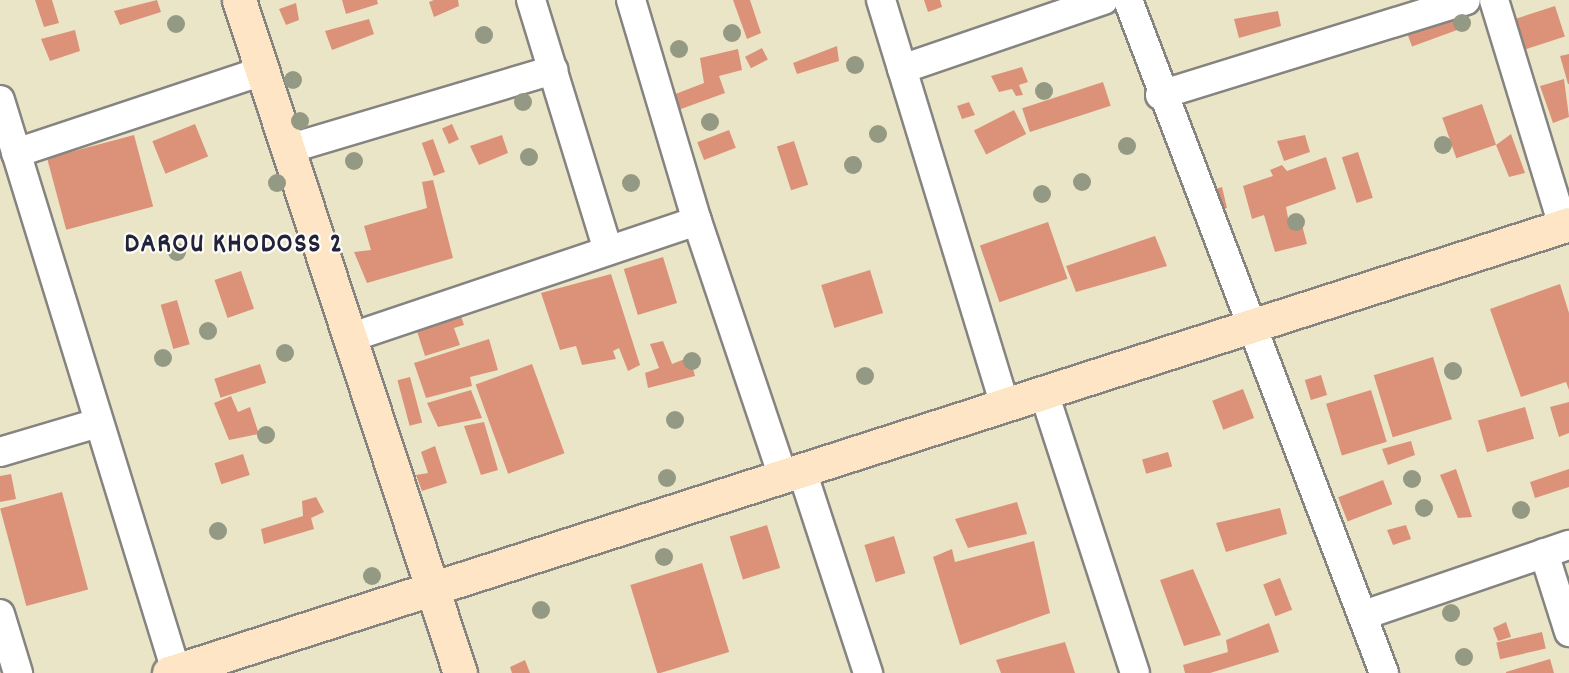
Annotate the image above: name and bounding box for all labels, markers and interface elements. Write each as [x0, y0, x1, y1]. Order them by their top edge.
district label: DAROU KHODOSS 2 [124, 229, 344, 263]

